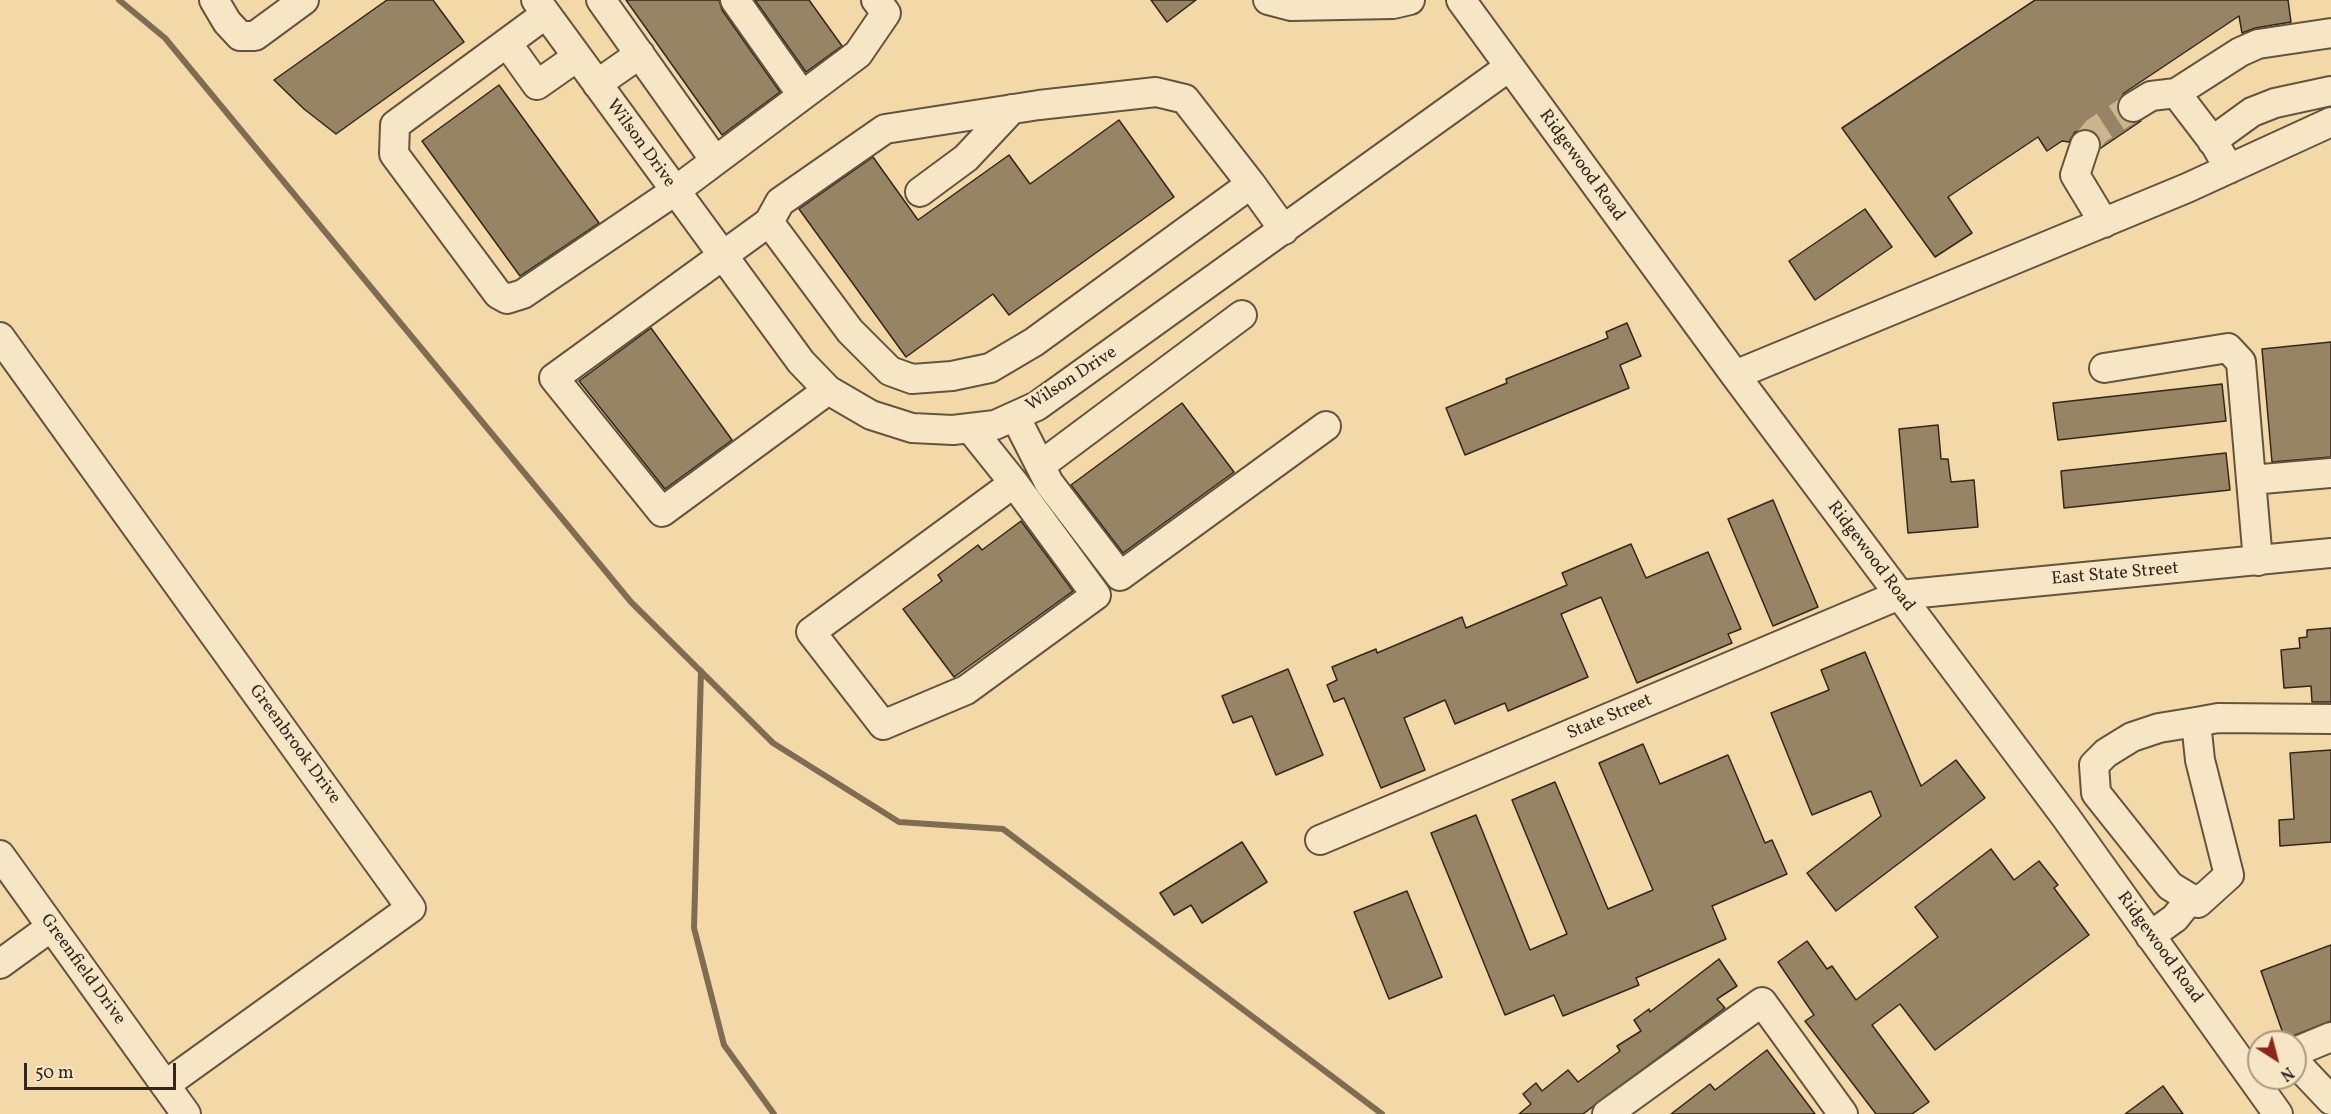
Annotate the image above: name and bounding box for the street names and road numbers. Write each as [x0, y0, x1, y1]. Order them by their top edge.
street label: Wilson Drive [601, 96, 679, 192]
street label: Ridgewood Road [1533, 106, 1629, 226]
street label: Wilson Drive [1023, 343, 1121, 417]
street label: Ridgewood Road [1821, 497, 1919, 617]
street label: East State Street [2050, 559, 2180, 591]
street label: Greenbrook Drive [243, 681, 345, 809]
street label: State Street [1564, 690, 1656, 746]
street label: Ridgewood Road [2111, 888, 2207, 1008]
street label: Greenfield Drive [35, 910, 129, 1030]

